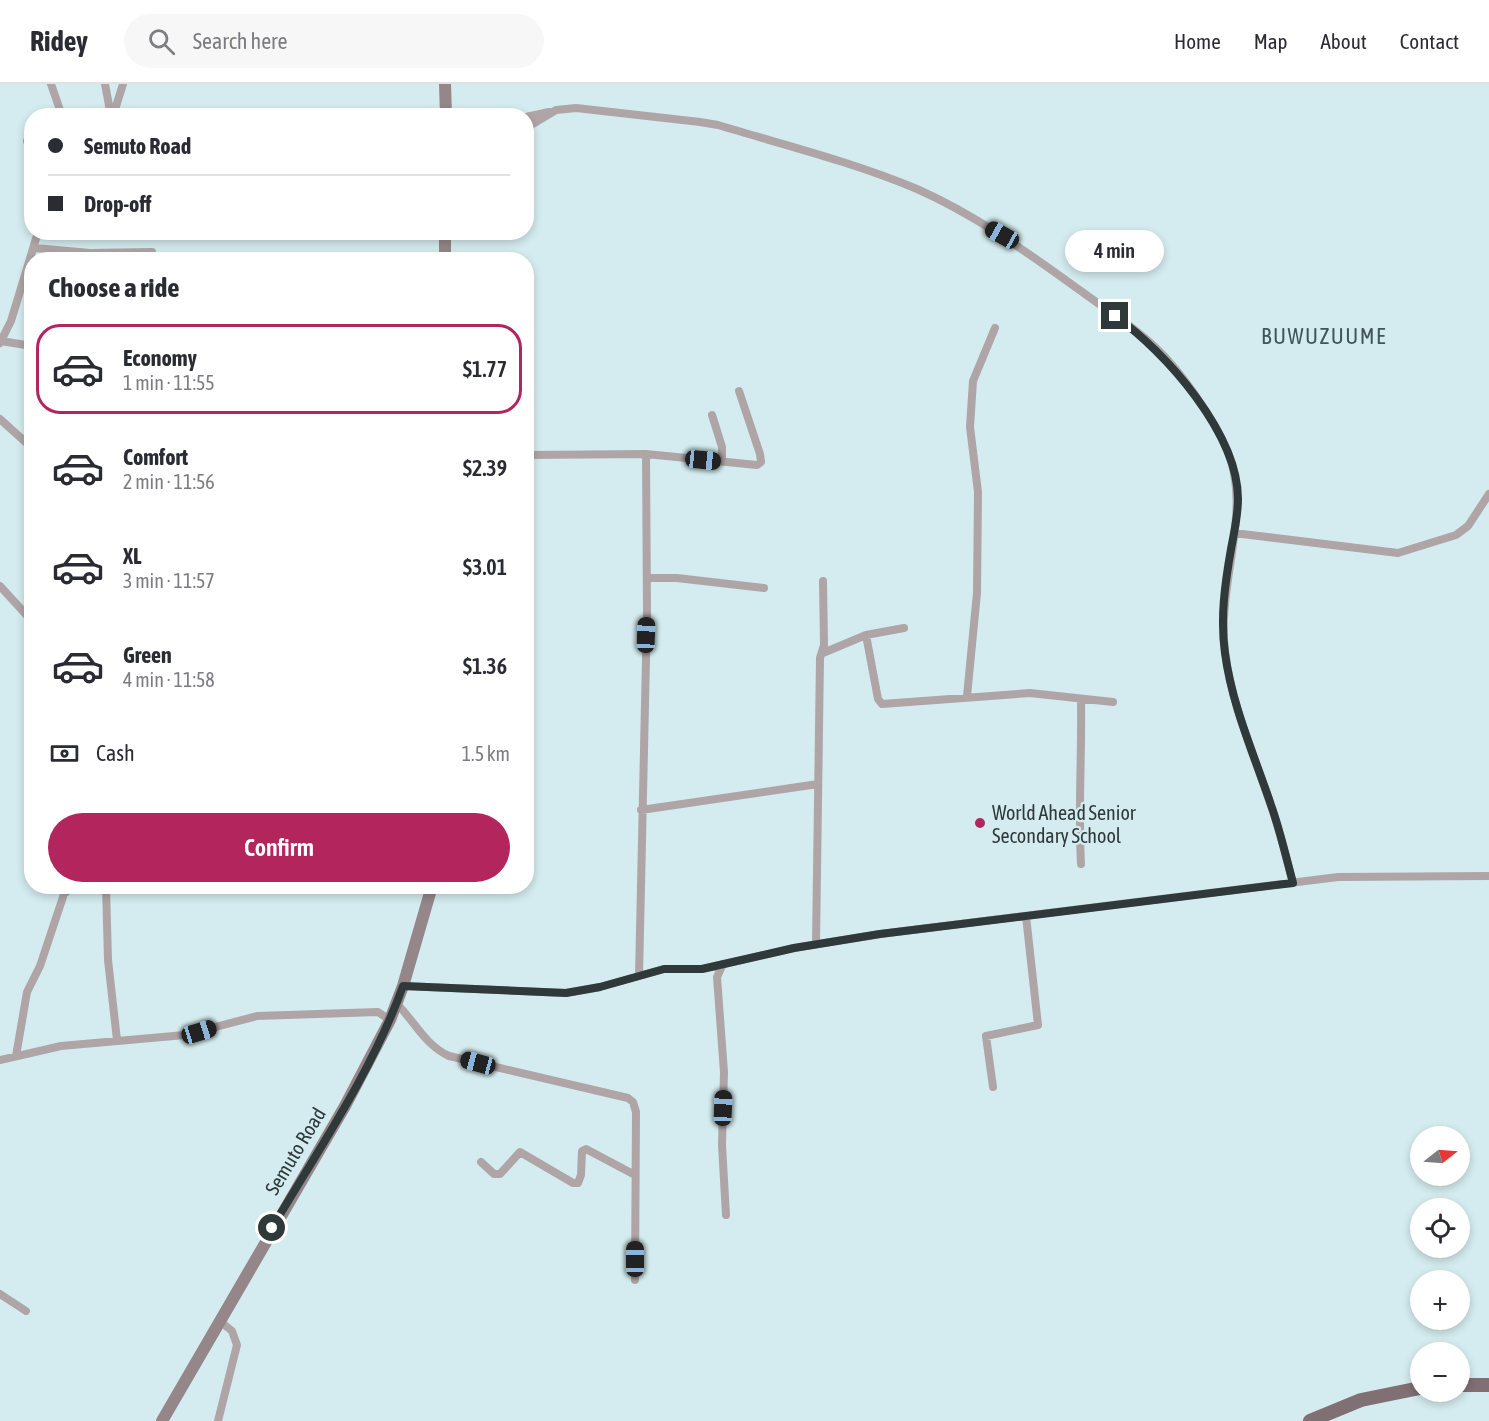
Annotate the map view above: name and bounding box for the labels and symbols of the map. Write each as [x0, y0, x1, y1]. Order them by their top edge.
car [982, 218, 1022, 252]
callout: 4 min [1066, 229, 1164, 271]
route end [1101, 302, 1128, 329]
district label: BUWUZUUME [1261, 323, 1387, 349]
car [684, 449, 722, 471]
car [636, 617, 656, 653]
place label: World Ahead Senior Secondary School [992, 801, 1137, 847]
marker: World Ahead Senior Secondary School [973, 816, 987, 830]
car [179, 1018, 219, 1046]
car [458, 1050, 498, 1076]
car [713, 1090, 733, 1126]
street label: Semuto Road [260, 1103, 330, 1199]
north arrow [1410, 1126, 1470, 1186]
route start [258, 1214, 285, 1241]
car [626, 1241, 644, 1277]

